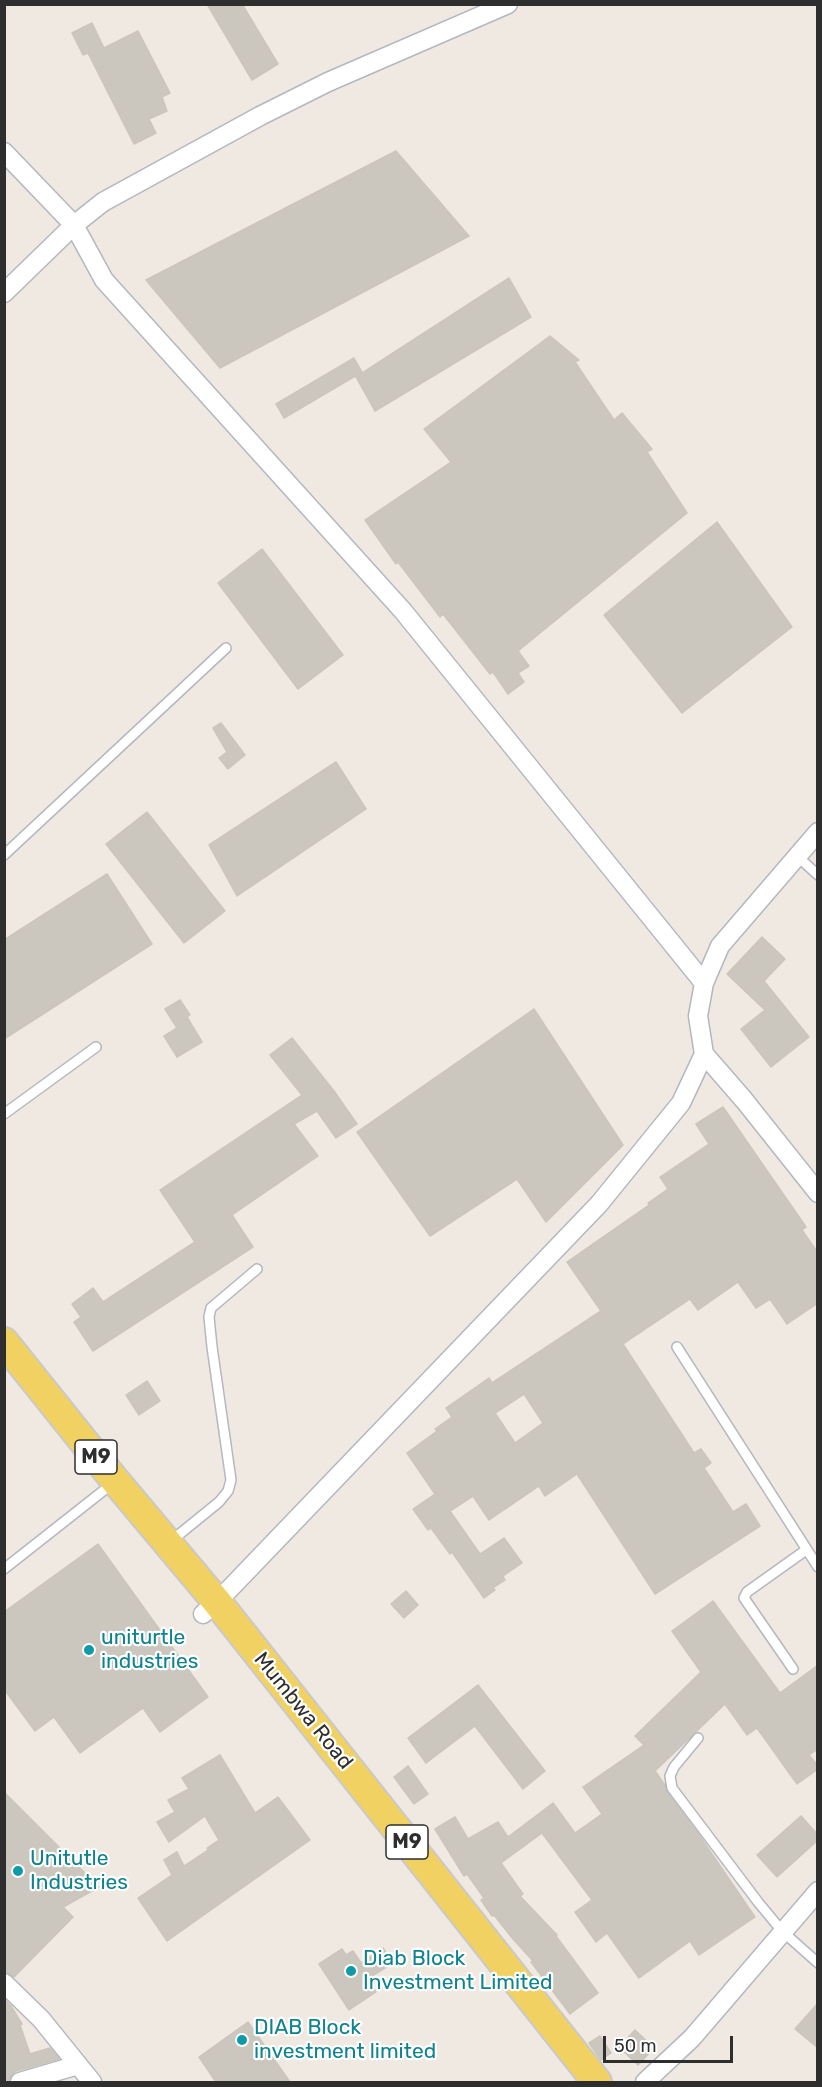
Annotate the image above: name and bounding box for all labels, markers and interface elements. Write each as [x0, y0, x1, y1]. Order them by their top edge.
road number: M9 [75, 1440, 117, 1474]
place label: uniturtle industries [101, 1625, 198, 1675]
marker: uniturtle industries [82, 1643, 96, 1657]
street label: Mumbwa Road [248, 1647, 358, 1775]
road number: M9 [386, 1825, 428, 1859]
place label: Unitutle Industries [30, 1846, 128, 1896]
marker: Unitutle Industries [11, 1864, 25, 1878]
place label: Diab Block Investment Limited [363, 1946, 553, 1996]
marker: Diab Block Investment Limited [344, 1964, 358, 1978]
place label: DIAB Block investment limited [254, 2015, 436, 2065]
scale bar [606, 2024, 736, 2062]
marker: DIAB Block investment limited [235, 2033, 249, 2047]
text: 50 m [614, 2035, 657, 2057]

